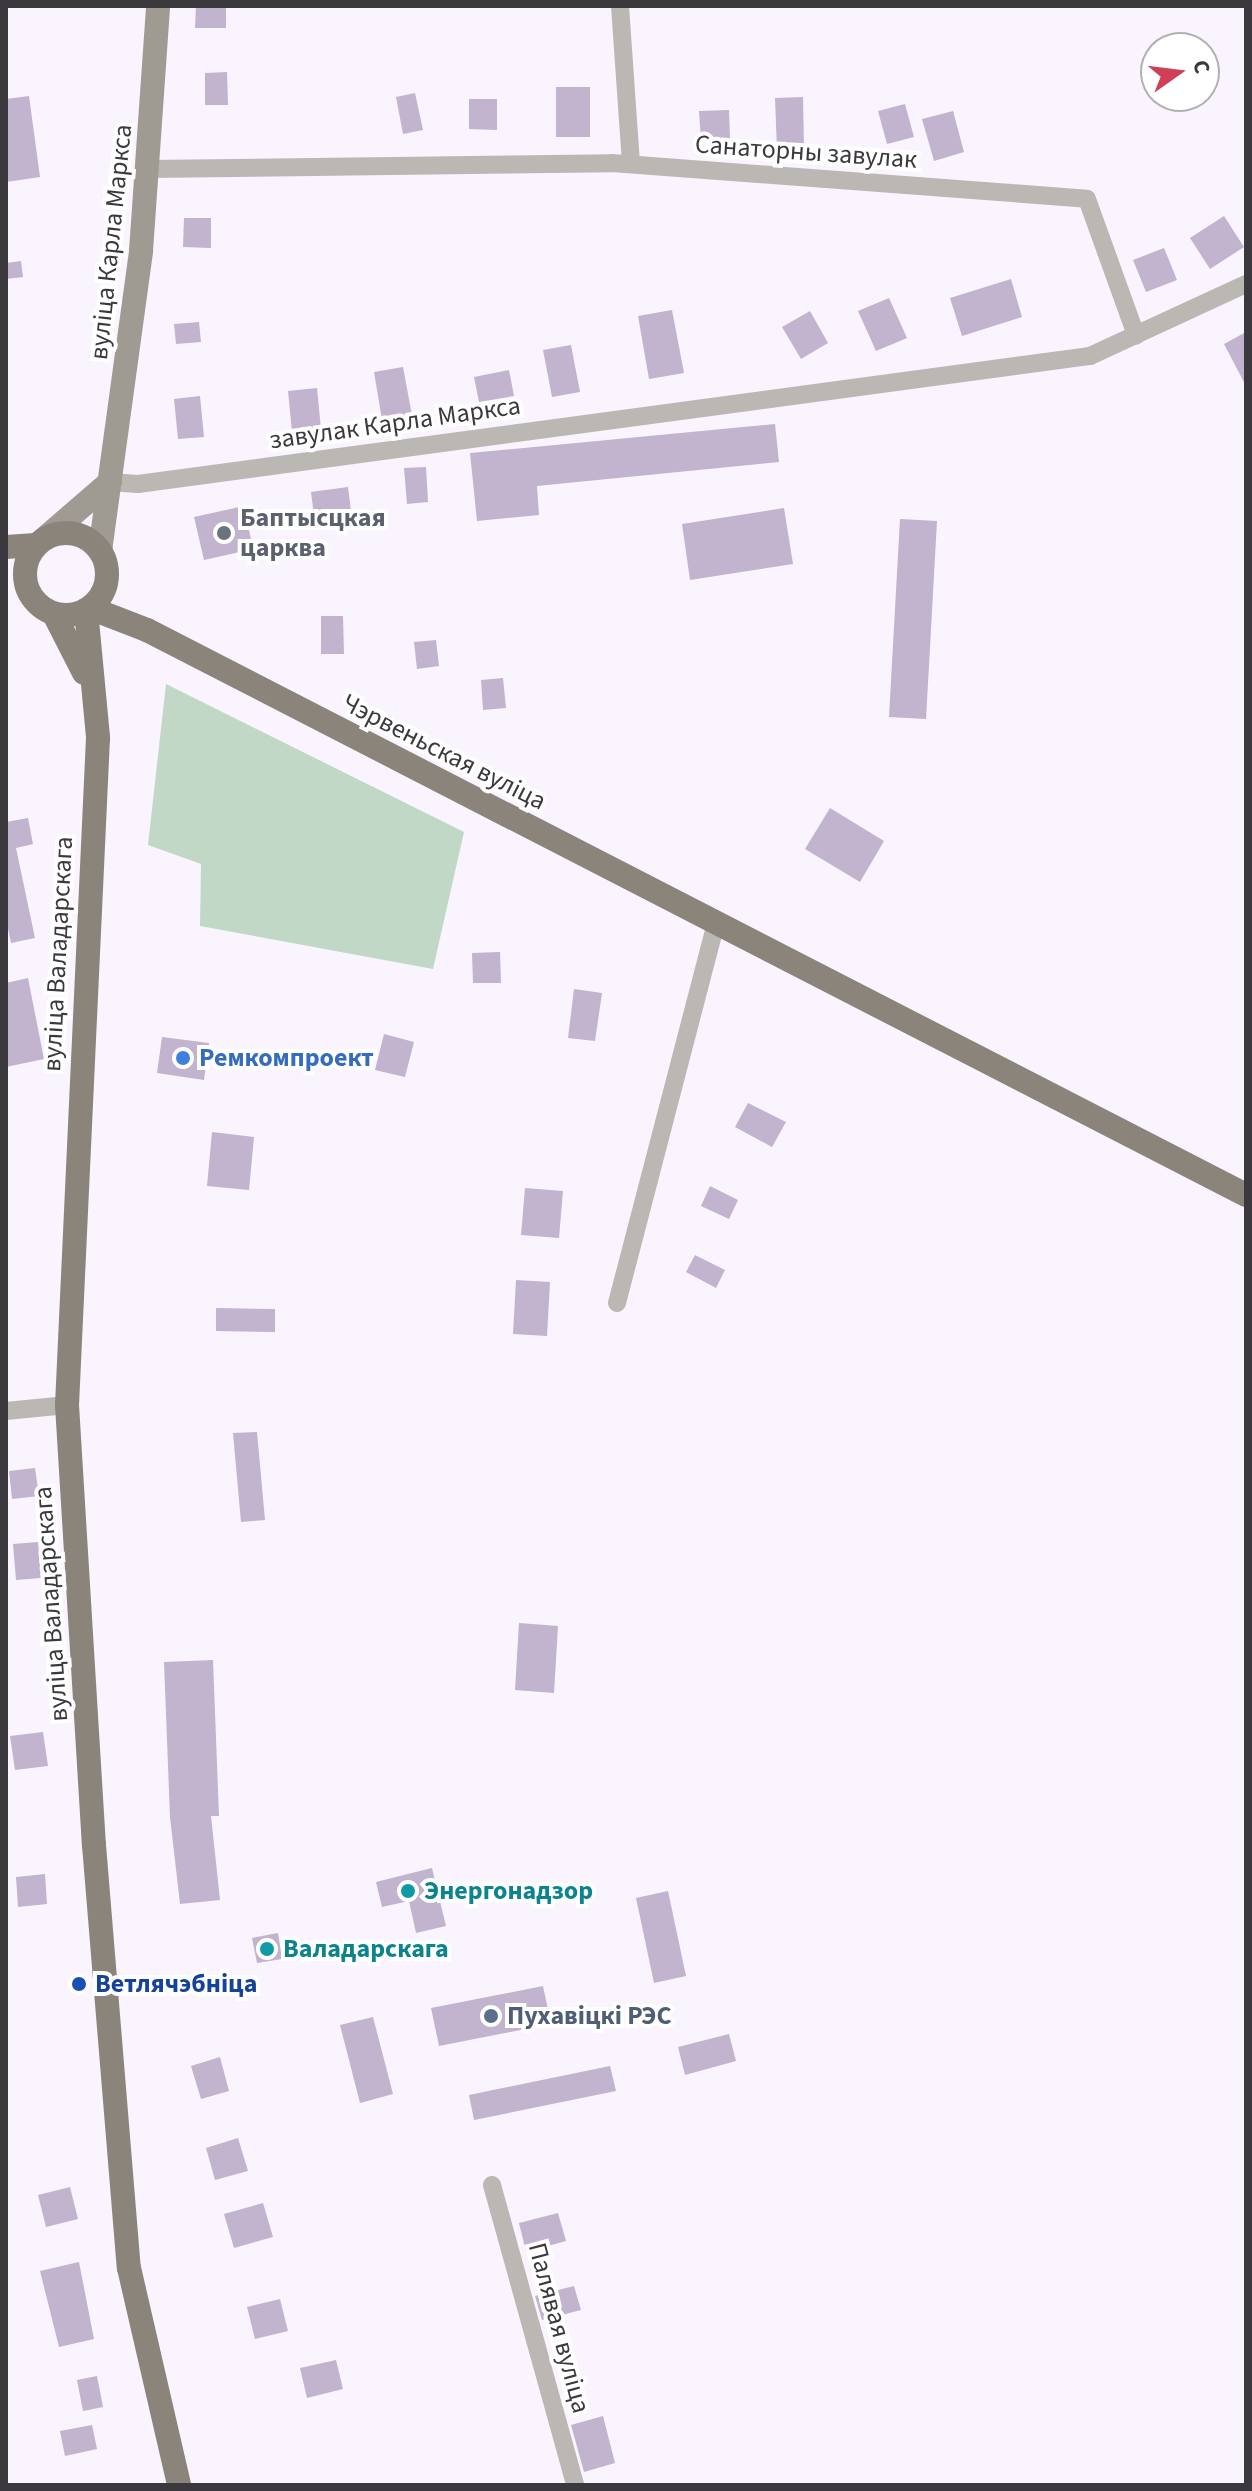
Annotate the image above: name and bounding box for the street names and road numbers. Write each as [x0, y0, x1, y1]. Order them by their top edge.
street label: вуліца Карла Маркса [83, 123, 139, 361]
street label: Санаторны завулак [694, 129, 918, 175]
street label: завулак Карла Маркса [267, 390, 523, 456]
street label: Чэрвеньская вуліца [337, 687, 551, 817]
street label: вуліца Валадарскага [36, 836, 80, 1072]
street label: вуліца Валадарскага [27, 1485, 75, 1723]
street label: Палявая вуліца [521, 2239, 597, 2417]

